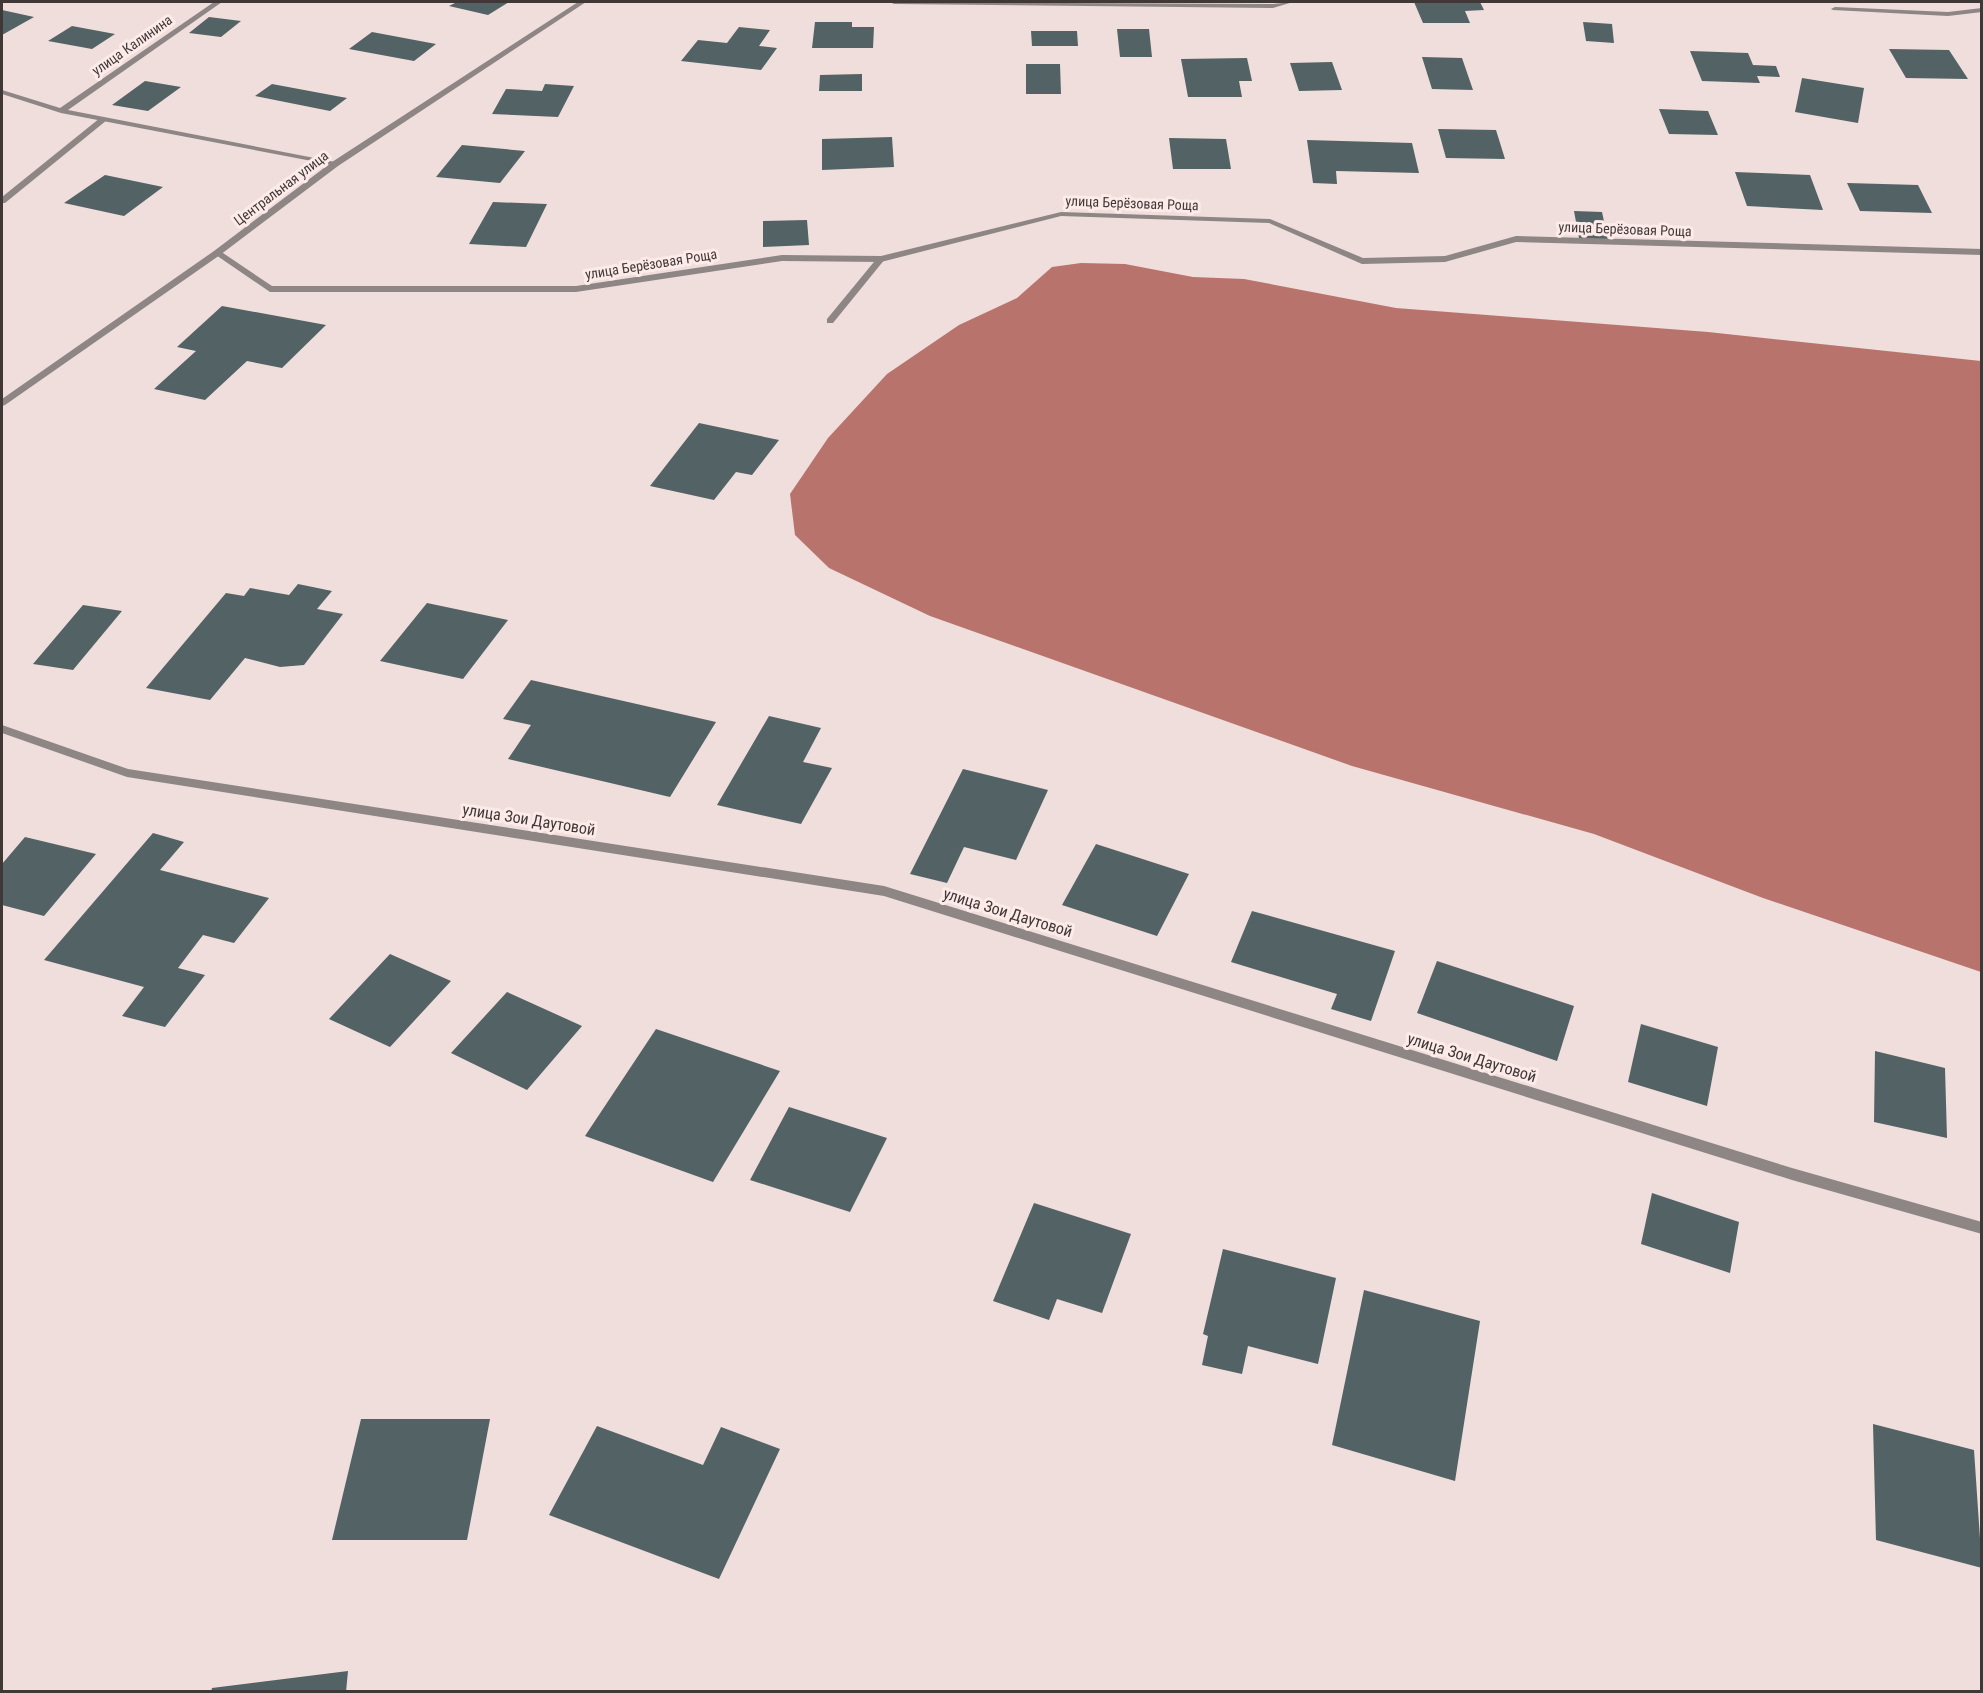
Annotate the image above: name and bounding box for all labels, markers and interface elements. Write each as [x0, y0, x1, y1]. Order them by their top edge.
street label: улица Калинина [89, 11, 175, 79]
street label: Центральная улица [231, 147, 331, 229]
street label: улица Берёзовая Роща [1065, 193, 1199, 213]
street label: улица Берёзовая Роща [1558, 219, 1692, 239]
street label: улица Берёзовая Роща [584, 246, 718, 282]
street label: улица Зои Даутовой [461, 800, 597, 839]
street label: улица Зои Даутовой [941, 884, 1075, 941]
street label: улица Зои Даутовой [1405, 1029, 1539, 1086]

